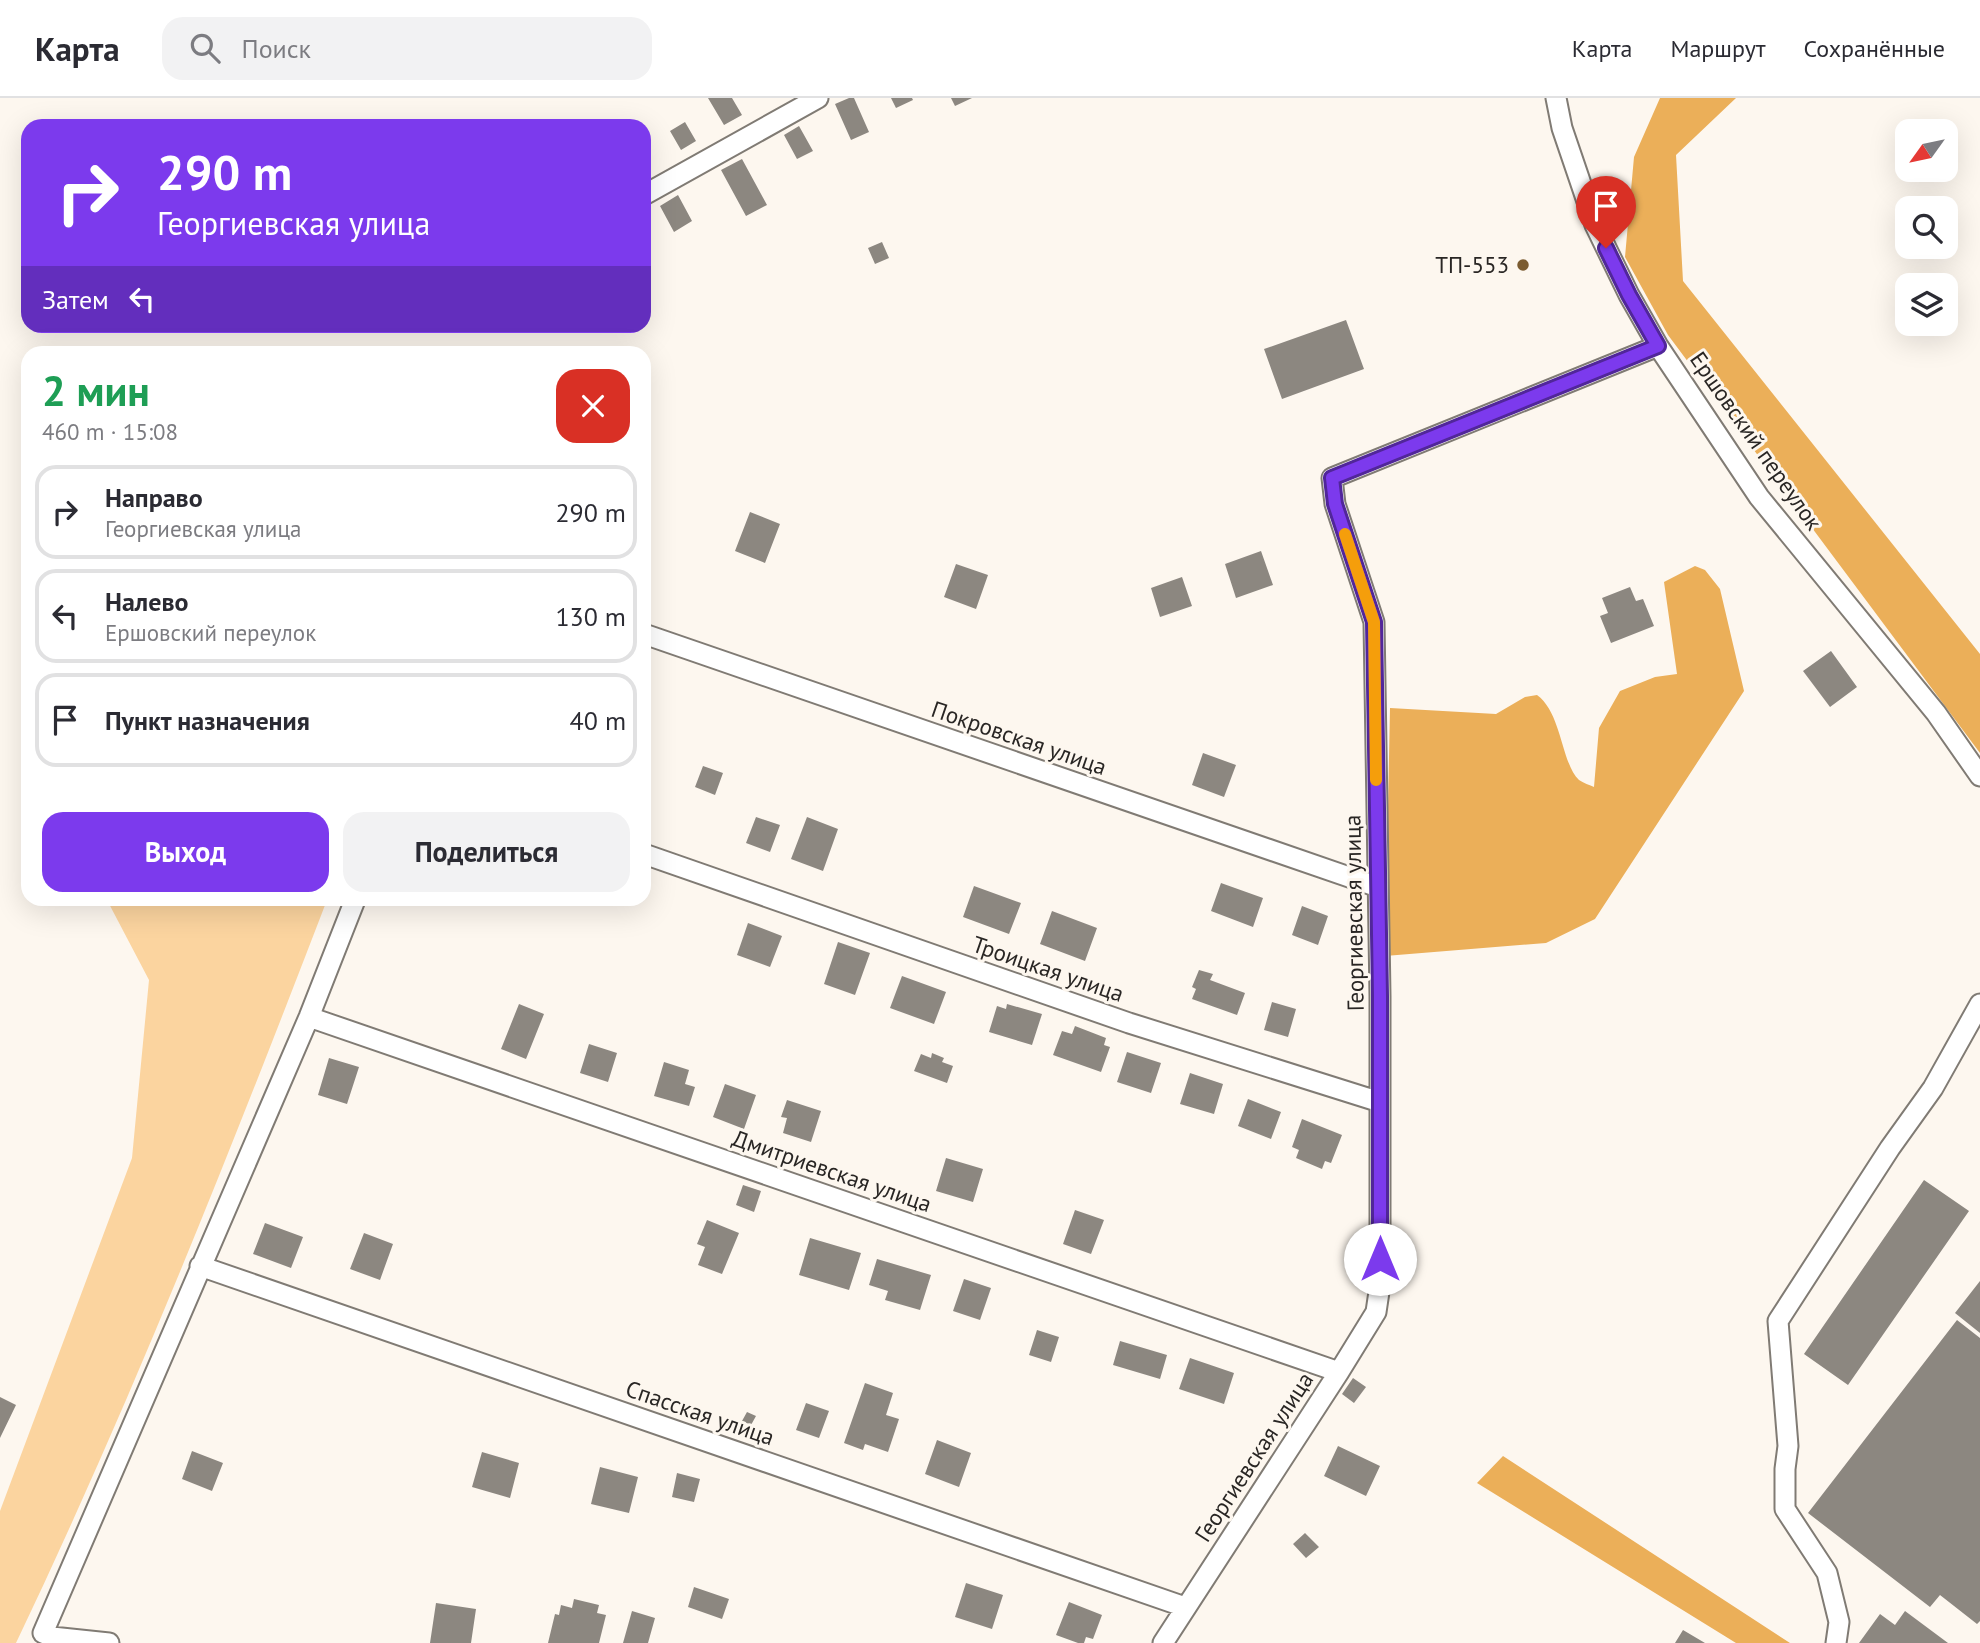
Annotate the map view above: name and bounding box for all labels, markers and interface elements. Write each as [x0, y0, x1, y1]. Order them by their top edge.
search box [162, 17, 652, 80]
text: Карта [35, 27, 120, 70]
icon: search [186, 29, 224, 67]
text: Поиск [242, 32, 311, 65]
text: Карта [1572, 33, 1632, 64]
text: Маршрут [1670, 33, 1765, 64]
text: Сохранённые [1803, 33, 1945, 64]
north arrow [1895, 119, 1958, 182]
map controls [1895, 119, 1958, 336]
text: 290 m [157, 140, 292, 204]
icon: right [42, 147, 133, 238]
pin [1576, 176, 1636, 248]
icon: arrive [1587, 187, 1625, 225]
button: search [1895, 196, 1958, 259]
text: Георгиевская улица [157, 202, 430, 244]
place label: ТП-553 [1435, 250, 1509, 279]
marker: ТП-553 [1515, 257, 1531, 273]
button: layers [1895, 273, 1958, 336]
icon: left [123, 280, 161, 318]
text: Затем [42, 283, 109, 316]
street label: Ершовский переулок [1684, 346, 1829, 536]
text: 2 мин [42, 363, 150, 418]
button: close [556, 369, 630, 443]
text: 460 m · 15:08 [42, 417, 178, 446]
text: Направо [105, 481, 203, 514]
icon: right [46, 493, 84, 531]
text: 290 m [555, 496, 626, 529]
text: Георгиевская улица [105, 514, 301, 543]
text: Налево [105, 585, 189, 618]
icon: left [46, 597, 84, 635]
text: 130 m [555, 600, 626, 633]
text: Ершовский переулок [105, 618, 316, 647]
street label: Покровская улица [928, 694, 1110, 781]
icon: arrive [46, 701, 84, 739]
text: Пункт назначения [105, 704, 310, 737]
text: 40 m [570, 704, 626, 737]
button: Выход [42, 812, 329, 892]
button: Поделиться [343, 812, 630, 892]
street label: Георгиевская улица [1337, 815, 1370, 1011]
street label: Троицкая улица [969, 929, 1128, 1008]
street label: Дмитриевская улица [729, 1123, 935, 1218]
position arrow [1343, 1222, 1417, 1296]
street label: Георгиевская улица [1188, 1366, 1319, 1547]
street label: Спасская улица [622, 1374, 778, 1451]

